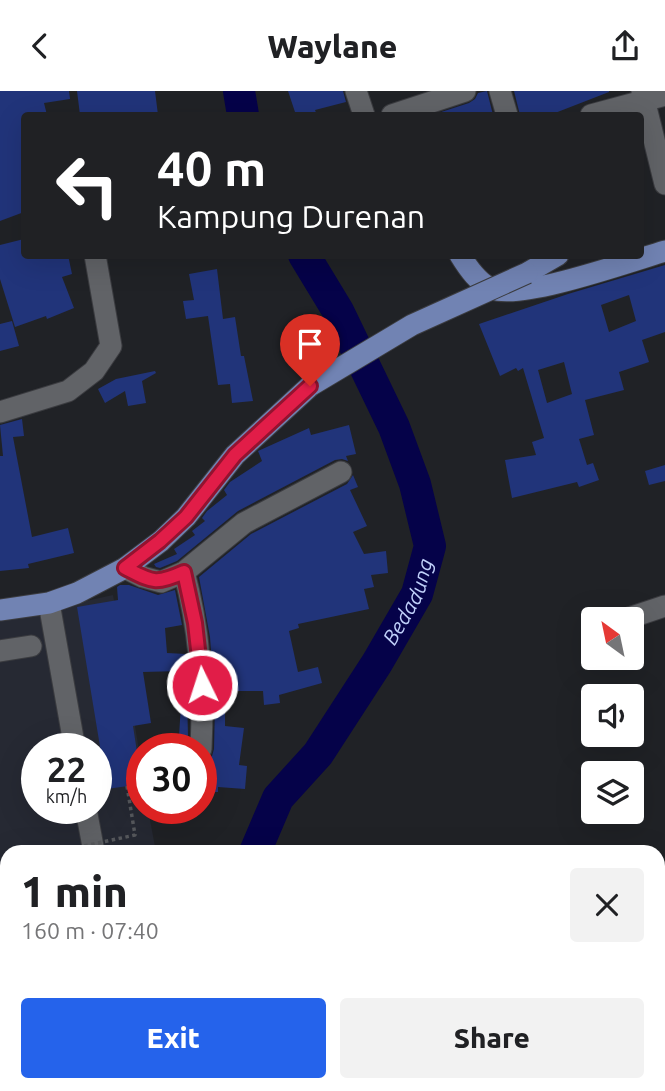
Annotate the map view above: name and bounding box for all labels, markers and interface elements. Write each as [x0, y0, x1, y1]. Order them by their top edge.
icon: back [21, 27, 59, 65]
icon: share [606, 27, 644, 65]
text: Waylane [267, 28, 398, 64]
icon: left [42, 140, 133, 231]
text: 40 m [157, 140, 266, 195]
text: Kampung Durenan [157, 198, 425, 234]
pin [280, 314, 340, 386]
icon: arrive [291, 325, 329, 363]
water label: Bedadung [377, 556, 437, 649]
north arrow [581, 607, 644, 670]
map controls [581, 607, 644, 824]
position arrow [165, 648, 239, 722]
button: sound [581, 684, 644, 747]
speed limit sign: 30 [126, 733, 217, 824]
text: 22 [47, 749, 86, 789]
button: layers [581, 761, 644, 824]
text: km/h [46, 786, 87, 806]
text: 1 min [21, 868, 128, 915]
button: close [570, 868, 644, 942]
text: 160 m · 07:40 [21, 918, 159, 943]
button: Exit [21, 998, 326, 1078]
button: Share [340, 998, 644, 1078]

